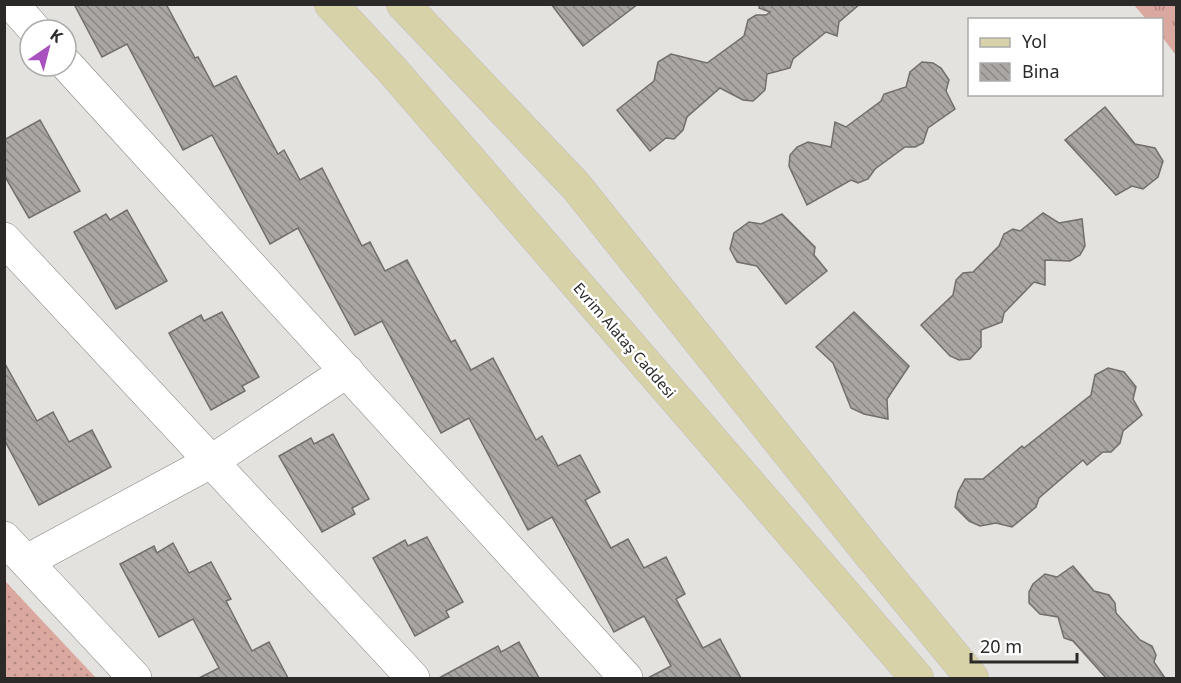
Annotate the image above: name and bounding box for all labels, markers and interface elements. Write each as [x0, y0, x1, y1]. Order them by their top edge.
north arrow [18, 18, 78, 78]
legend [968, 18, 1163, 96]
text: K [46, 24, 68, 48]
text: Yol [1022, 29, 1047, 53]
text: Bina [1022, 59, 1060, 83]
street label: Evrim Alataş Caddesi [569, 278, 681, 402]
scale bar [971, 626, 1078, 664]
text: 20 m [980, 634, 1022, 658]

